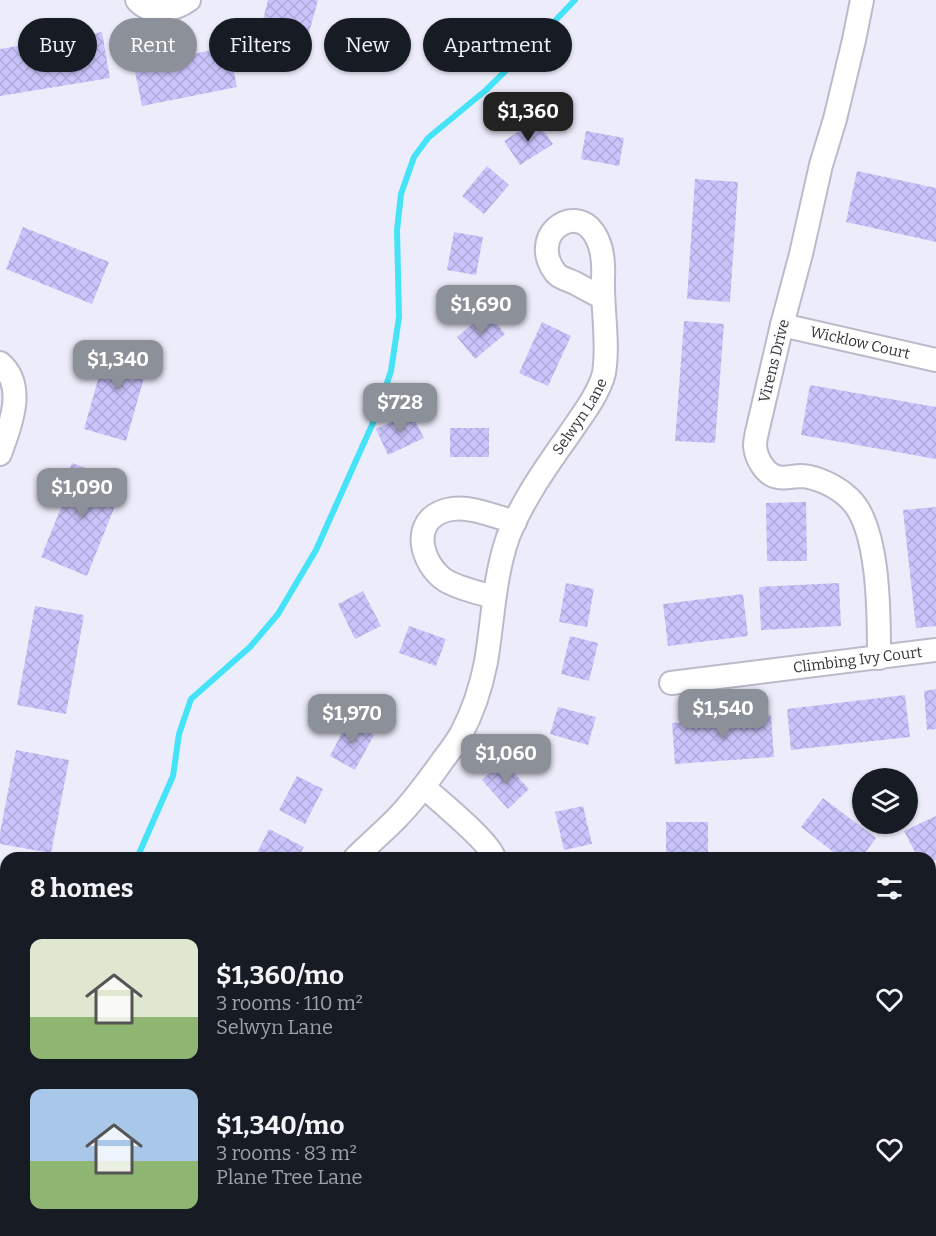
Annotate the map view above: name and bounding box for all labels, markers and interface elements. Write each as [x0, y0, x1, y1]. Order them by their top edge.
chip: Buy [18, 18, 97, 72]
chip: Rent [109, 18, 197, 72]
chip: Filters [209, 18, 312, 72]
chip: New [324, 18, 411, 72]
chip: Apartment [423, 18, 572, 72]
pin: $1,360 [479, 92, 577, 143]
text: $1,360 [497, 99, 559, 123]
pin: $1,690 [432, 285, 530, 336]
text: $1,690 [450, 292, 512, 316]
street label: Virens Drive [755, 317, 793, 405]
street label: Wicklow Court [808, 323, 912, 363]
pin: $1,340 [69, 340, 167, 391]
text: $1,340 [87, 347, 149, 371]
street label: Selwyn Lane [549, 376, 611, 458]
pin: $728 [364, 383, 436, 434]
text: $728 [377, 390, 423, 414]
pin: $1,090 [33, 468, 131, 519]
text: $1,090 [51, 475, 113, 499]
street label: Climbing Ivy Court [792, 643, 924, 677]
pin: $1,540 [674, 689, 772, 740]
pin: $1,970 [303, 694, 401, 745]
text: $1,540 [692, 696, 754, 720]
text: $1,970 [322, 701, 382, 725]
pin: $1,060 [457, 734, 555, 785]
text: $1,060 [475, 741, 537, 765]
map controls [852, 768, 918, 834]
button: layers [852, 768, 918, 834]
icon: filters [873, 872, 906, 905]
text: 8 homes [30, 873, 134, 904]
text: $1,360/mo [216, 960, 344, 991]
icon: home [78, 963, 150, 1035]
icon: heart [873, 983, 906, 1016]
text: 3 rooms · 110 m² [216, 991, 363, 1015]
text: Selwyn Lane [216, 1015, 333, 1039]
text: $1,340/mo [216, 1110, 344, 1141]
icon: home [78, 1113, 150, 1185]
icon: heart [873, 1133, 906, 1166]
text: 3 rooms · 83 m² [216, 1141, 357, 1165]
text: Plane Tree Lane [216, 1165, 363, 1189]

